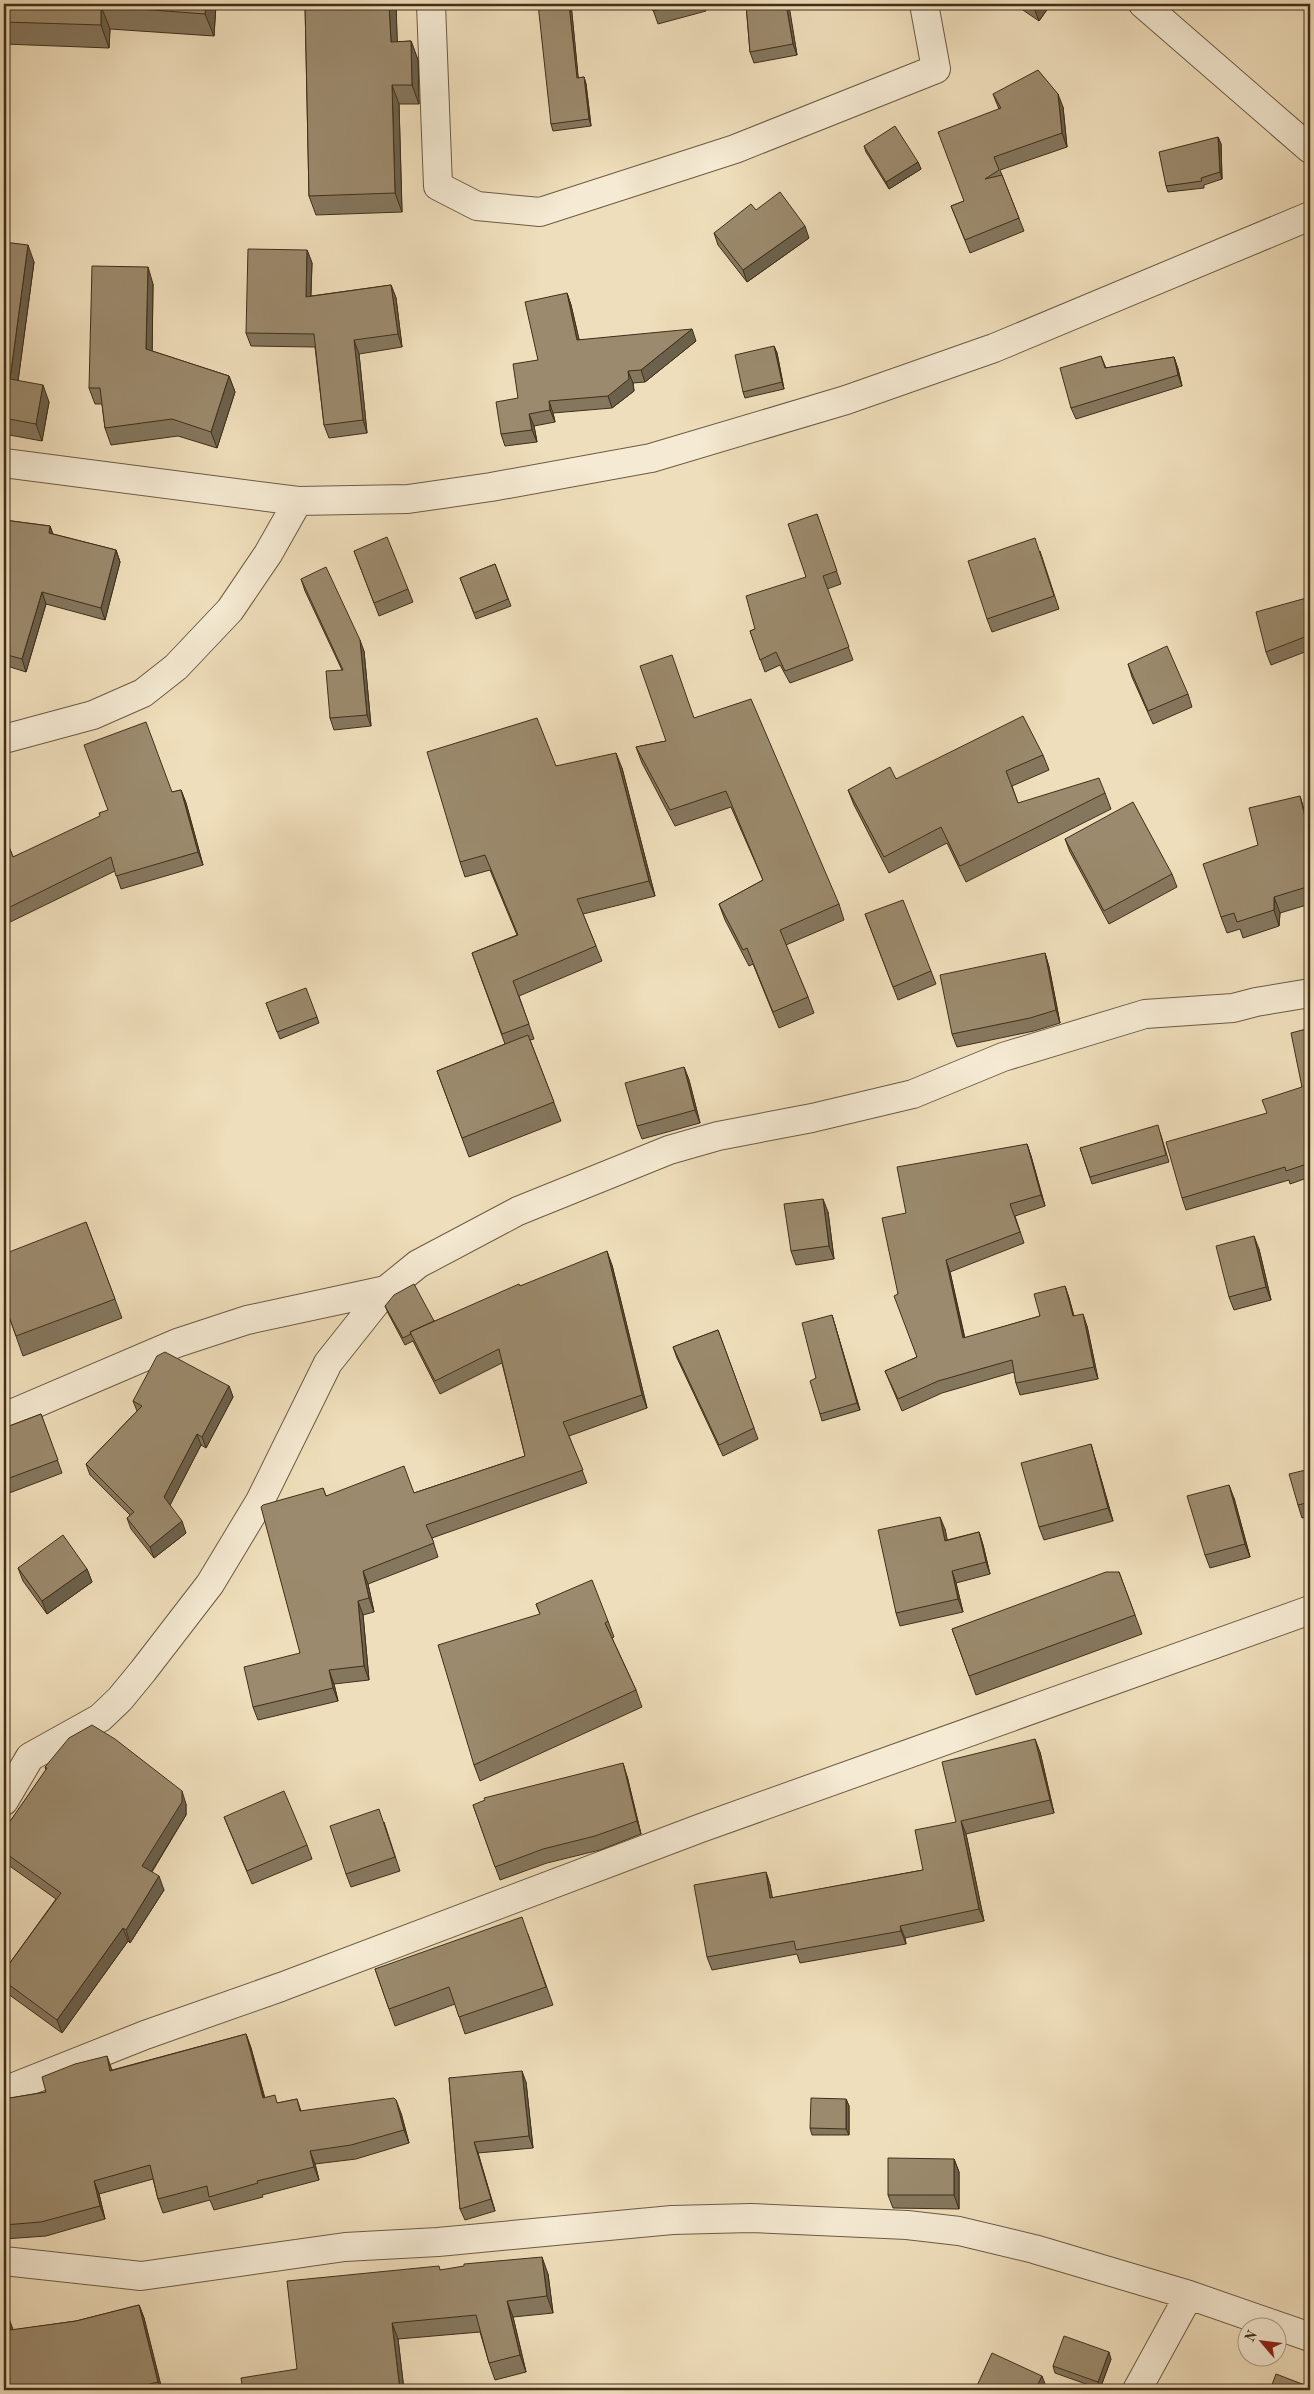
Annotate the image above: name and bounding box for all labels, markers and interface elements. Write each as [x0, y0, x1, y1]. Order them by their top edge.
north arrow [1236, 2316, 1286, 2366]
text: N [1243, 2328, 1260, 2344]

